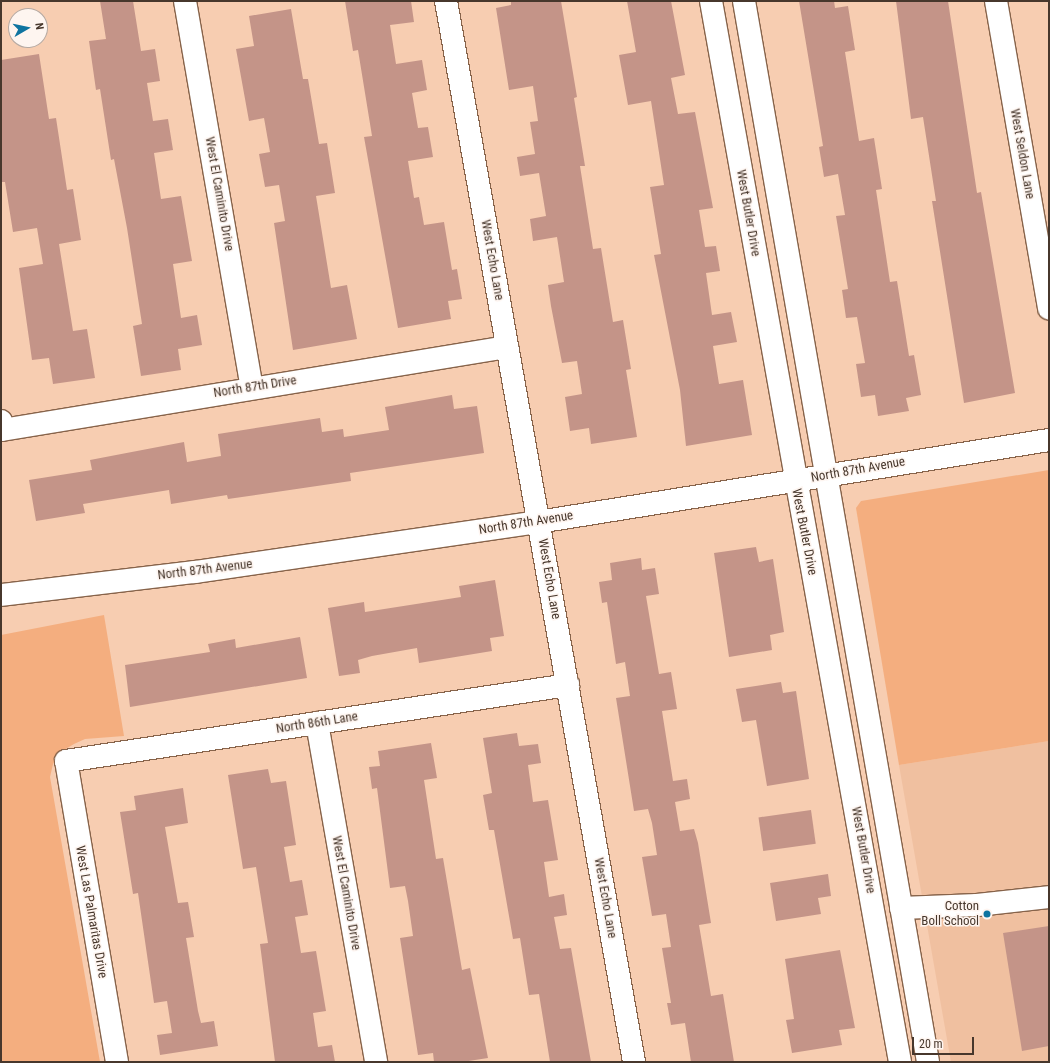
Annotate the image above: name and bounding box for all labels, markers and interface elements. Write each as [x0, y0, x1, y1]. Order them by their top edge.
north arrow [8, 8, 48, 48]
text: N [32, 22, 46, 31]
street label: West Seldon Lane [1006, 108, 1038, 200]
street label: West El Caminito Drive [201, 136, 237, 252]
street label: West Butler Drive [733, 168, 763, 258]
street label: West Echo Lane [477, 219, 507, 301]
street label: North 87th Drive [212, 373, 298, 401]
street label: North 87th Avenue [810, 454, 906, 486]
street label: West Butler Drive [788, 487, 820, 577]
street label: North 87th Avenue [478, 508, 574, 538]
street label: West Echo Lane [534, 538, 564, 620]
street label: North 87th Avenue [157, 556, 253, 584]
street label: North 86th Lane [275, 709, 359, 737]
street label: West Butler Drive [848, 805, 878, 895]
street label: West El Caminito Drive [328, 835, 364, 951]
street label: West Las Palmaritas Drive [72, 845, 110, 979]
street label: West Echo Lane [590, 857, 620, 939]
place label: Cotton Boll School [921, 899, 979, 930]
marker: Cotton Boll School [982, 909, 992, 919]
scale bar [914, 1029, 976, 1055]
text: 20 m [919, 1037, 943, 1051]

